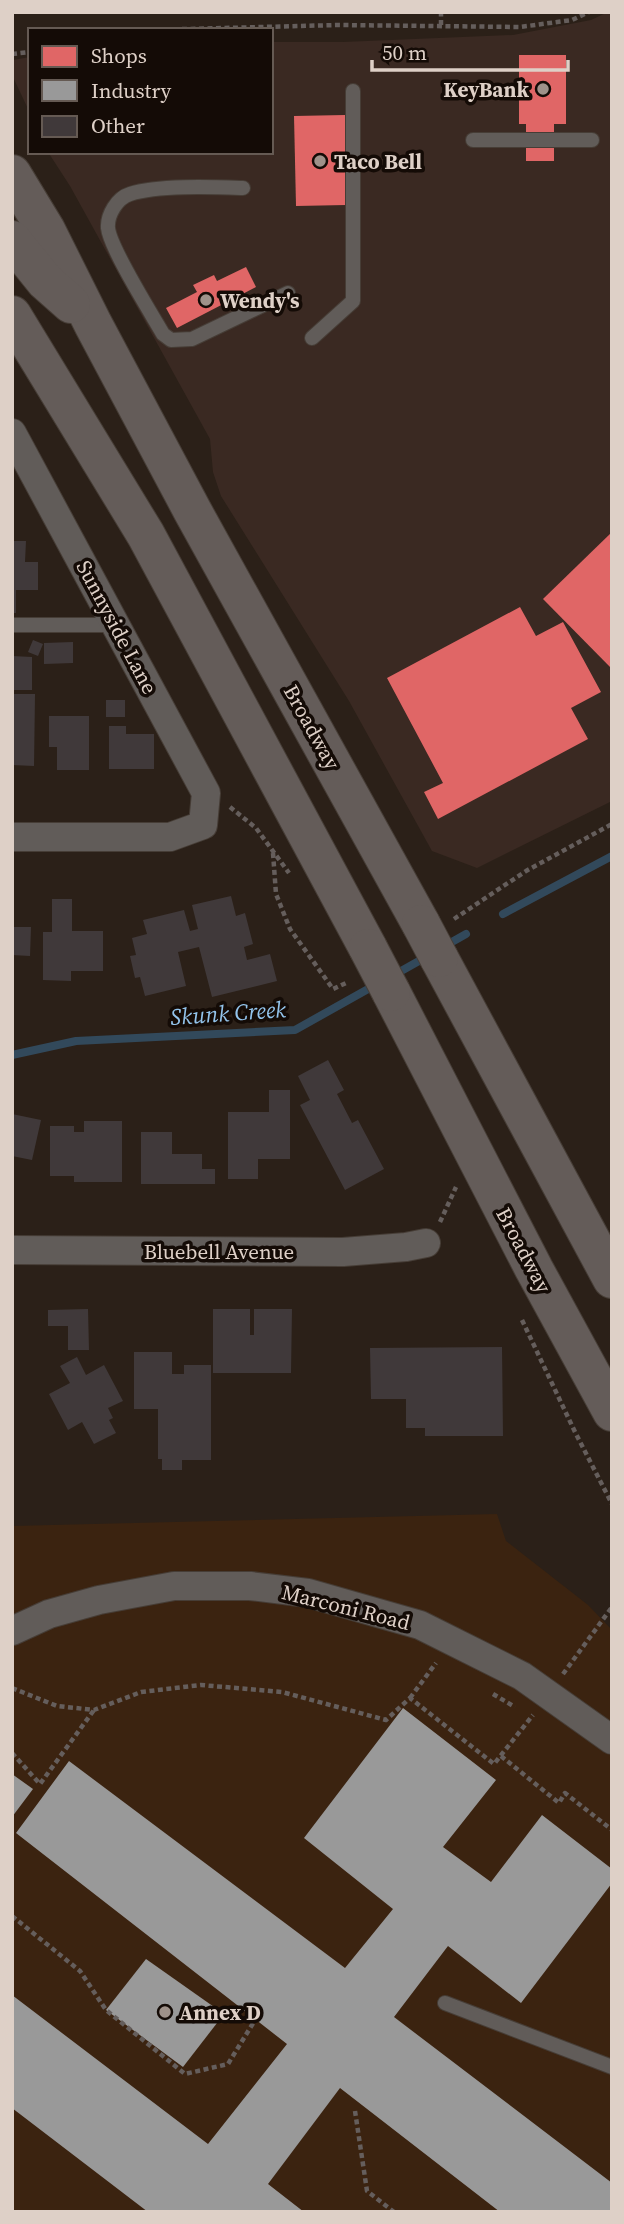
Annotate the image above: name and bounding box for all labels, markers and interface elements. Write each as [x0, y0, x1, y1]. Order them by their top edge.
legend [28, 28, 273, 154]
scale bar [372, 28, 568, 72]
text: 50 m [382, 38, 427, 67]
text: Shops [91, 41, 147, 70]
place label: KeyBank [443, 75, 529, 104]
text: Industry [91, 76, 171, 105]
marker: KeyBank [535, 81, 551, 97]
text: Other [91, 111, 145, 140]
place label: Taco Bell [334, 147, 422, 176]
marker: Taco Bell [312, 153, 328, 169]
place label: Wendy's [220, 286, 300, 315]
marker: Wendy's [198, 292, 214, 308]
street label: Sunnyside Lane [70, 555, 164, 699]
street label: Broadway [277, 679, 347, 775]
water label: Skunk Creek [169, 993, 287, 1033]
street label: Broadway [489, 1202, 559, 1298]
street label: Bluebell Avenue [144, 1237, 294, 1266]
street label: Marconi Road [279, 1577, 413, 1637]
place label: Annex D [179, 1998, 261, 2027]
marker: Annex D [157, 2004, 173, 2020]

